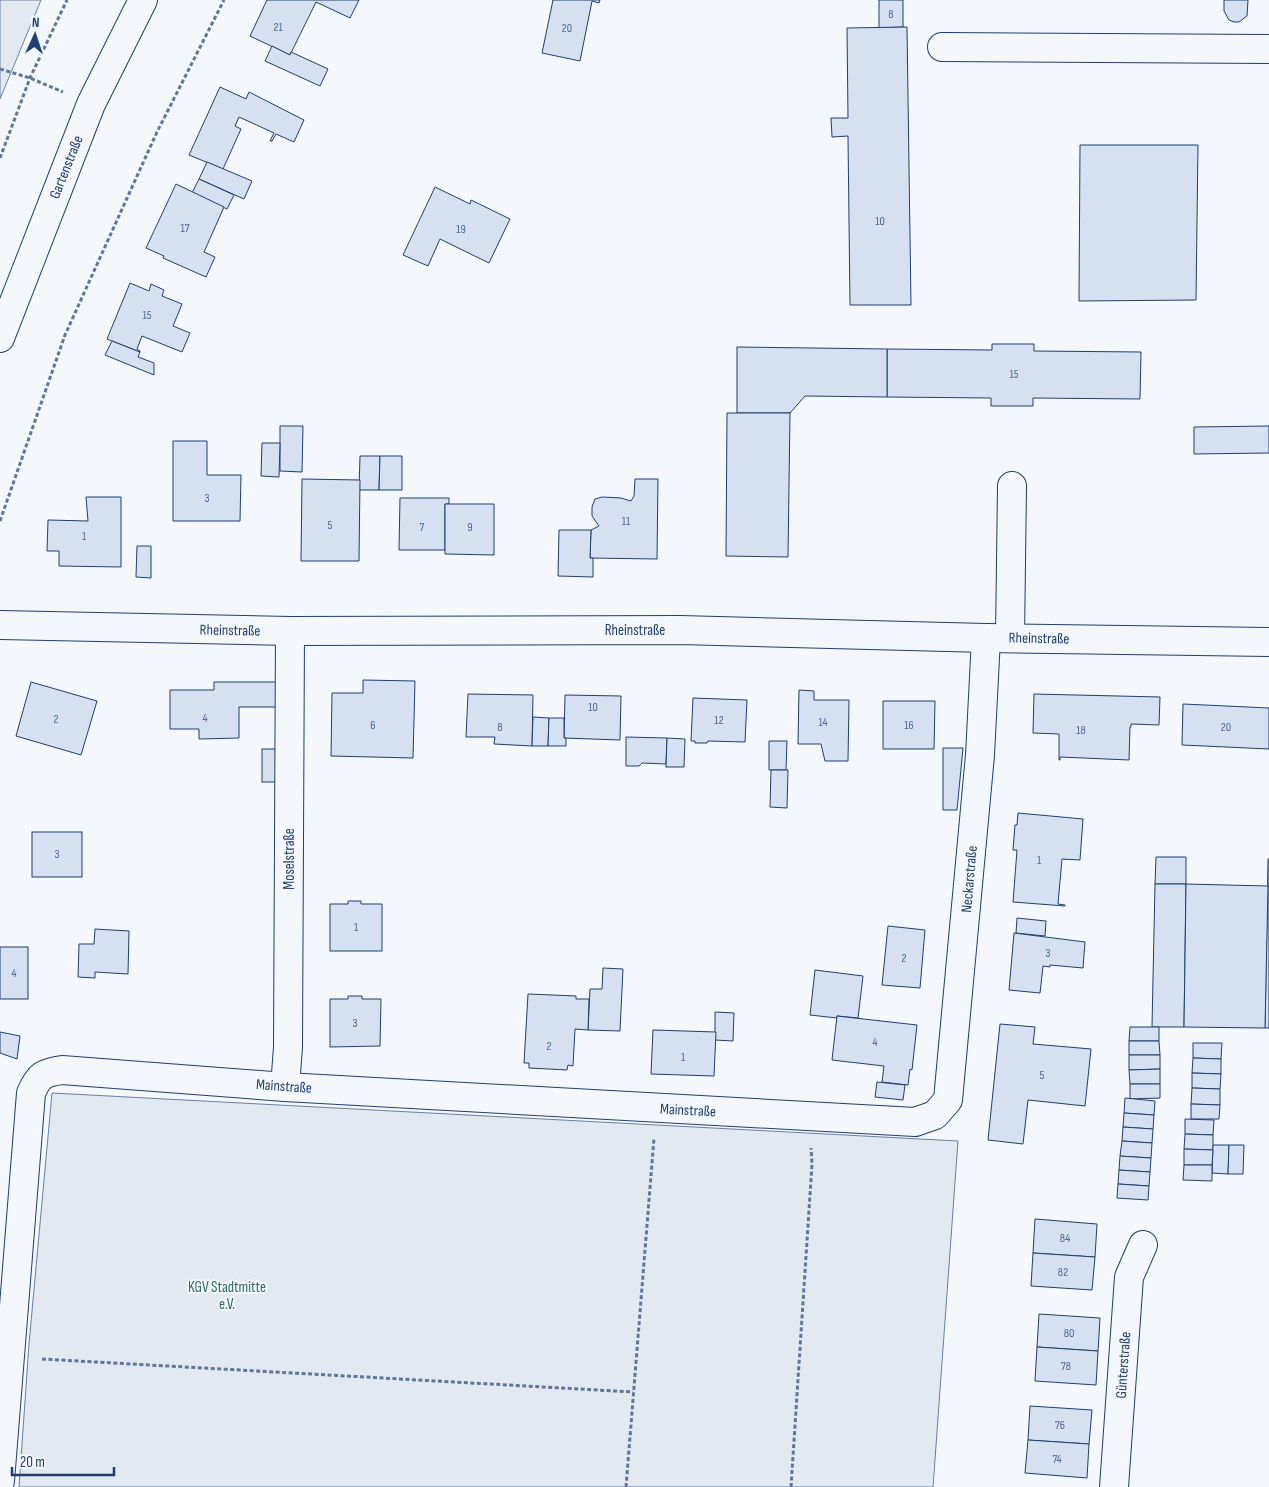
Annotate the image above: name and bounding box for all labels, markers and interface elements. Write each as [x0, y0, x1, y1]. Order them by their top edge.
house number: 8 [888, 7, 894, 22]
north arrow [10, 10, 60, 60]
text: N [31, 14, 40, 31]
house number: 21 [273, 20, 283, 35]
house number: 20 [562, 21, 572, 36]
street label: Gartenstraße [45, 133, 88, 202]
house number: 10 [875, 214, 885, 229]
house number: 17 [181, 221, 190, 236]
house number: 19 [456, 222, 466, 237]
house number: 15 [142, 308, 152, 323]
house number: 15 [1009, 367, 1019, 382]
house number: 3 [204, 491, 210, 506]
house number: 11 [622, 514, 631, 529]
house number: 5 [328, 518, 333, 533]
house number: 7 [420, 520, 425, 535]
house number: 9 [467, 520, 473, 535]
house number: 1 [82, 529, 87, 544]
street label: Rheinstraße [199, 620, 261, 641]
street label: Rheinstraße [605, 621, 665, 640]
street label: Rheinstraße [1008, 628, 1070, 649]
house number: 10 [588, 700, 598, 715]
house number: 4 [202, 711, 208, 726]
house number: 2 [54, 712, 59, 727]
house number: 12 [714, 713, 724, 728]
house number: 14 [818, 715, 828, 730]
house number: 6 [370, 718, 376, 733]
house number: 16 [904, 718, 914, 733]
house number: 8 [497, 720, 503, 735]
house number: 20 [1221, 720, 1231, 735]
house number: 18 [1076, 723, 1086, 738]
street label: Moselstraße [280, 828, 299, 890]
street label: Neckarstraße [957, 845, 982, 913]
house number: 3 [54, 847, 60, 862]
house number: 1 [1037, 853, 1042, 868]
house number: 1 [354, 920, 359, 935]
house number: 3 [1045, 946, 1051, 961]
house number: 2 [902, 951, 907, 966]
house number: 4 [11, 966, 17, 981]
house number: 3 [352, 1016, 358, 1031]
house number: 4 [872, 1035, 878, 1050]
house number: 2 [547, 1039, 552, 1054]
house number: 1 [681, 1050, 686, 1065]
house number: 5 [1040, 1068, 1045, 1083]
street label: Mainstraße [255, 1075, 313, 1098]
street label: Mainstraße [659, 1100, 716, 1121]
house number: 84 [1060, 1231, 1070, 1246]
house number: 82 [1058, 1265, 1068, 1280]
park label: KGV Stadtmitte e.V. [188, 1278, 266, 1314]
house number: 80 [1064, 1326, 1074, 1341]
street label: Günterstraße [1112, 1331, 1135, 1399]
house number: 78 [1061, 1359, 1071, 1374]
house number: 76 [1055, 1418, 1065, 1433]
scale bar [12, 1444, 115, 1476]
house number: 74 [1052, 1452, 1062, 1467]
text: 20 m [20, 1453, 45, 1472]

